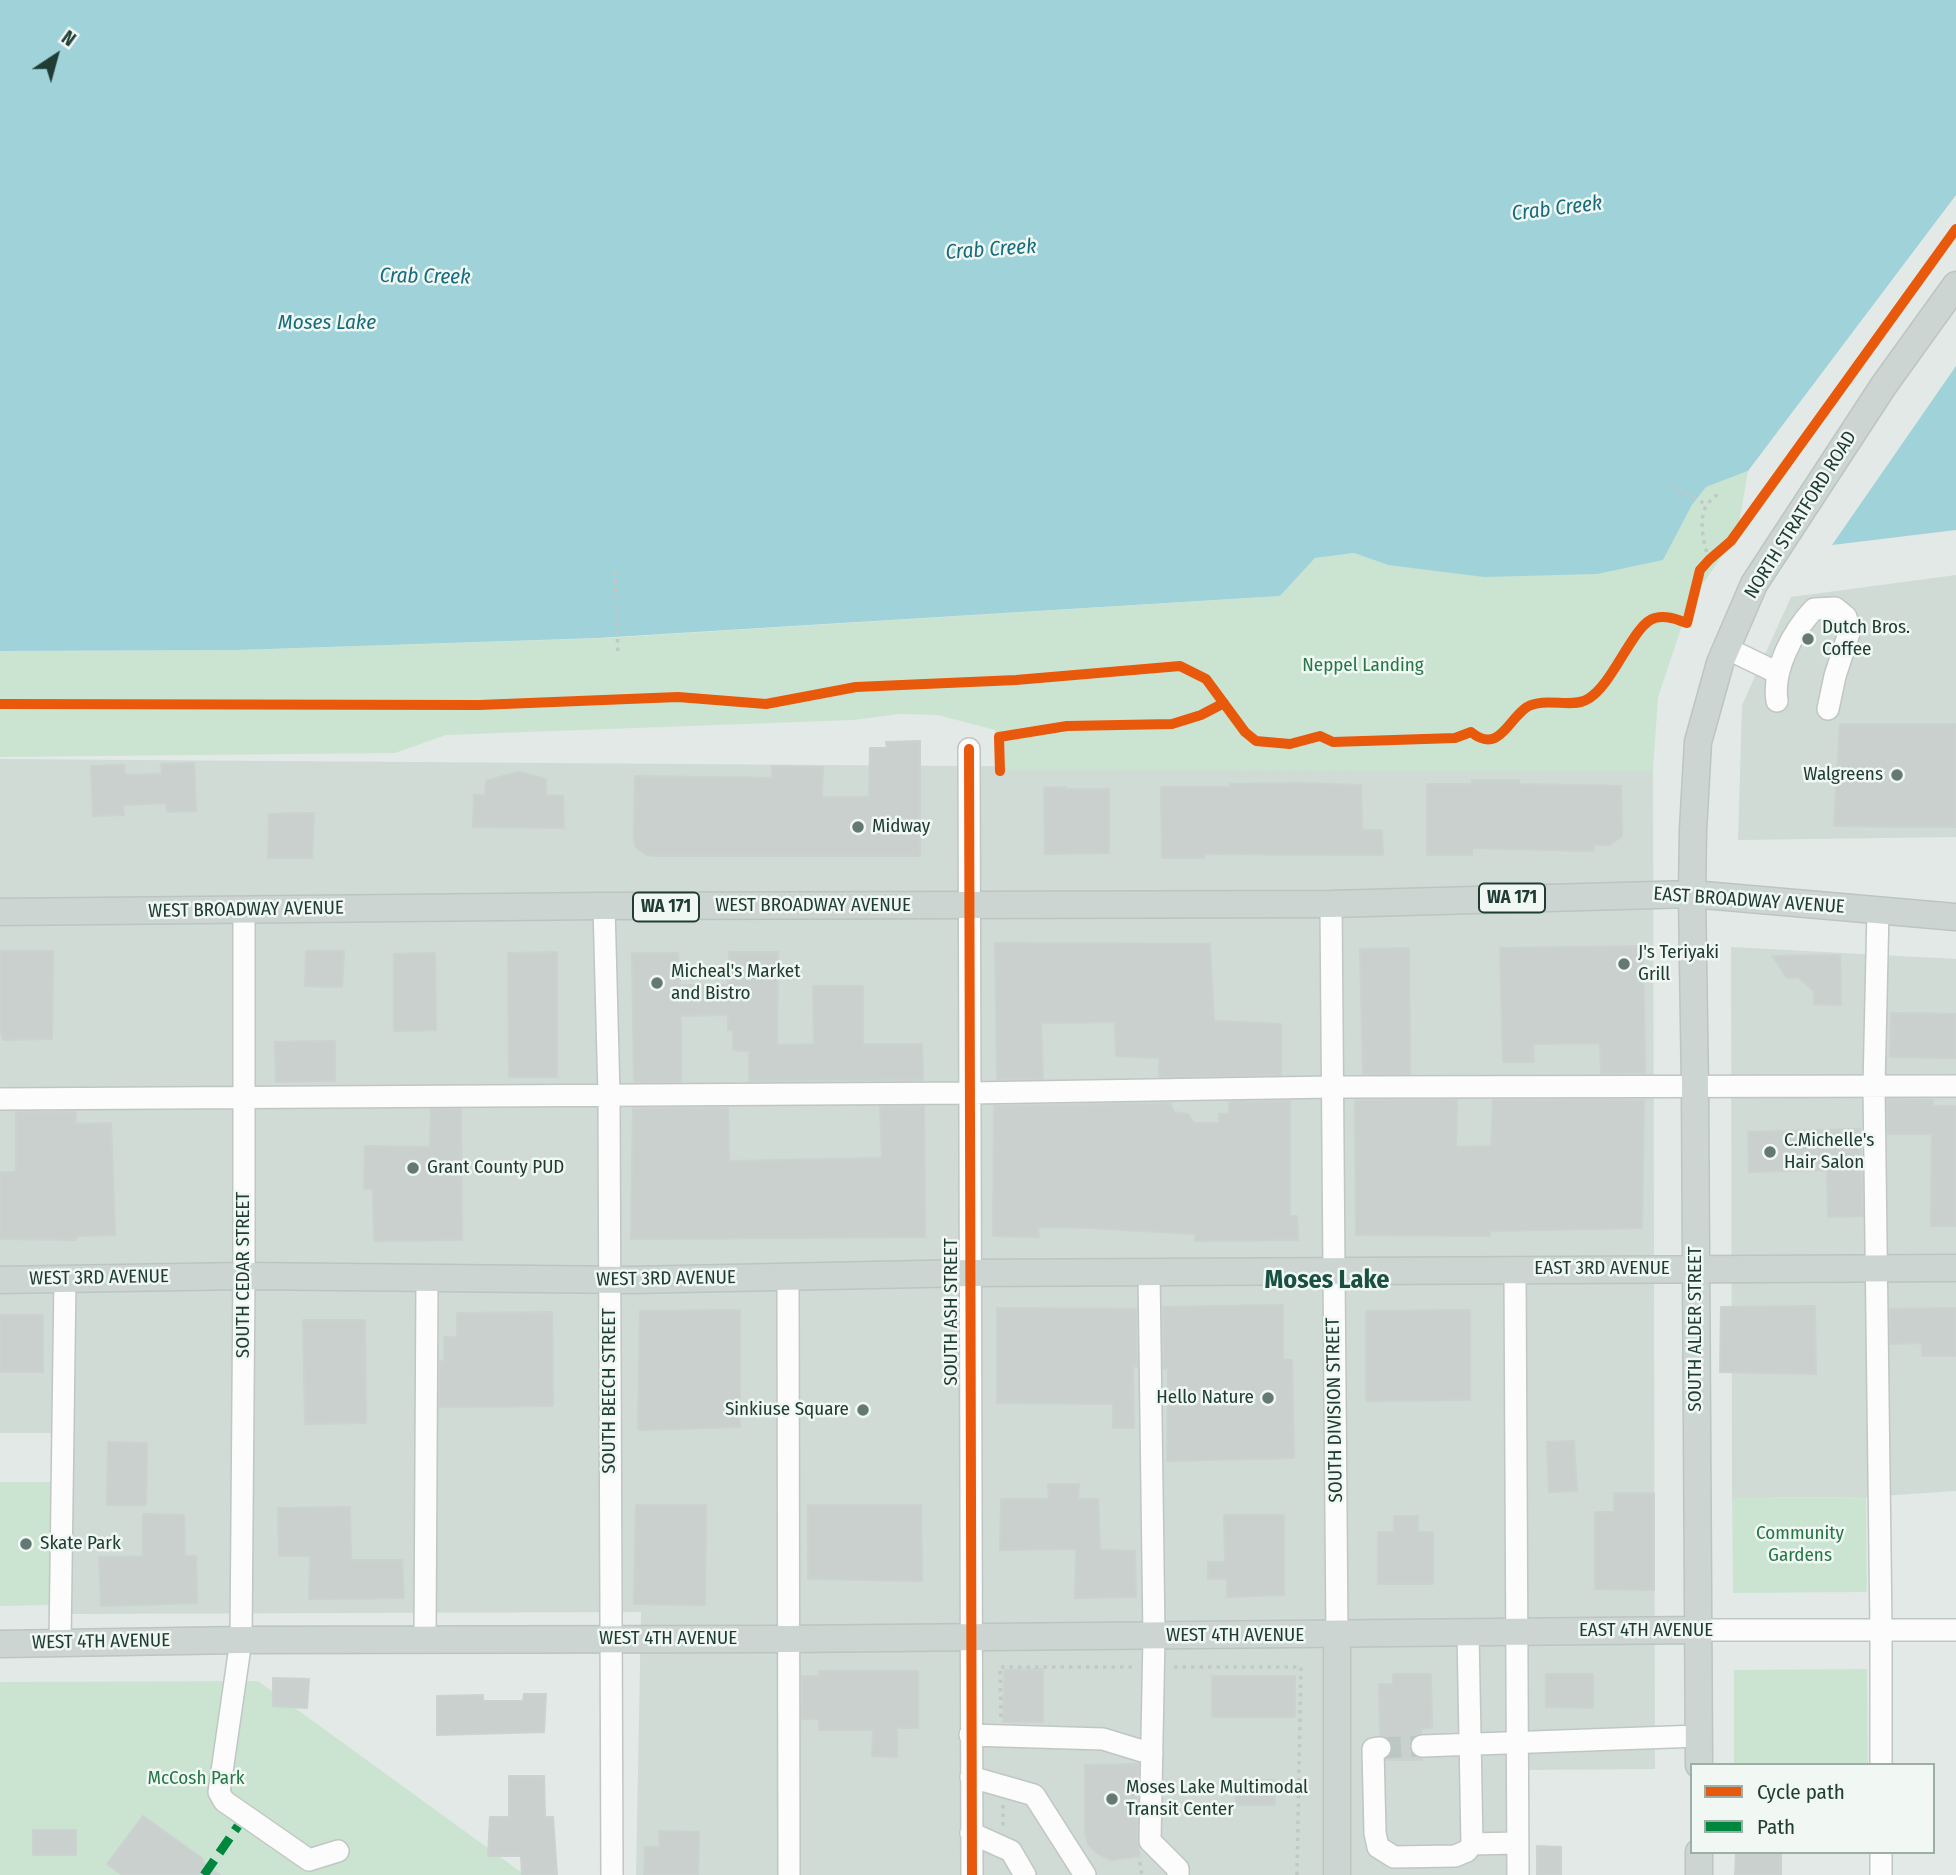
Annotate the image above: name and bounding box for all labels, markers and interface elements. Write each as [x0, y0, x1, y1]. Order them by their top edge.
north arrow [21, 21, 91, 91]
text: N [57, 26, 80, 51]
water label: Crab Creek [1510, 191, 1604, 227]
water label: Crab Creek [945, 234, 1037, 266]
water label: Crab Creek [379, 264, 471, 290]
water label: Moses Lake [278, 310, 376, 336]
street label: NORTH STRATFORD ROAD [1740, 427, 1862, 603]
place label: Dutch Bros. Coffee [1822, 617, 1910, 661]
marker: Dutch Bros. Coffee [1800, 631, 1816, 647]
park label: Neppel Landing [1302, 655, 1424, 677]
place label: Walgreens [1803, 764, 1883, 786]
marker: Walgreens [1889, 767, 1905, 783]
place label: Midway [872, 816, 930, 838]
marker: Midway [850, 819, 866, 835]
street label: EAST BROADWAY AVENUE [1653, 883, 1845, 919]
road number: WA 171 [1479, 884, 1545, 912]
road number: WA 171 [633, 893, 699, 922]
street label: WEST BROADWAY AVENUE [715, 895, 911, 917]
street label: WEST BROADWAY AVENUE [148, 897, 344, 923]
place label: J's Teriyaki Grill [1638, 942, 1719, 986]
marker: J's Teriyaki Grill [1616, 956, 1632, 972]
place label: Micheal's Market and Bistro [671, 961, 800, 1005]
marker: Micheal's Market and Bistro [649, 975, 665, 991]
place label: C.Michelle's Hair Salon [1784, 1130, 1874, 1174]
marker: C.Michelle's Hair Salon [1762, 1144, 1778, 1160]
place label: Grant County PUD [427, 1157, 564, 1179]
marker: Grant County PUD [405, 1160, 421, 1176]
street label: SOUTH CEDAR STREET [233, 1192, 255, 1358]
street label: SOUTH ASH STREET [941, 1238, 963, 1386]
street label: SOUTH ALDER STREET [1685, 1246, 1707, 1412]
street label: EAST 3RD AVENUE [1534, 1258, 1670, 1280]
street label: WEST 3RD AVENUE [29, 1265, 169, 1291]
district label: Moses Lake [1265, 1265, 1389, 1297]
street label: WEST 3RD AVENUE [596, 1266, 736, 1292]
street label: SOUTH BEECH STREET [599, 1308, 621, 1474]
street label: SOUTH DIVISION STREET [1322, 1317, 1348, 1503]
place label: Hello Nature [1156, 1387, 1254, 1409]
marker: Hello Nature [1260, 1390, 1276, 1406]
place label: Sinkiuse Square [725, 1399, 849, 1421]
marker: Sinkiuse Square [855, 1402, 871, 1418]
park label: Community Gardens [1756, 1523, 1844, 1567]
place label: Skate Park [40, 1533, 121, 1555]
marker: Skate Park [18, 1536, 34, 1552]
street label: EAST 4TH AVENUE [1579, 1620, 1713, 1642]
street label: WEST 4TH AVENUE [1166, 1625, 1304, 1647]
street label: WEST 4TH AVENUE [599, 1628, 737, 1650]
street label: WEST 4TH AVENUE [32, 1629, 170, 1655]
legend [1690, 1763, 1935, 1854]
park label: McCosh Park [147, 1768, 245, 1790]
place label: Moses Lake Multimodal Transit Center [1126, 1777, 1308, 1821]
text: Cycle path [1757, 1779, 1845, 1805]
marker: Moses Lake Multimodal Transit Center [1104, 1791, 1120, 1807]
text: Path [1757, 1814, 1795, 1840]

